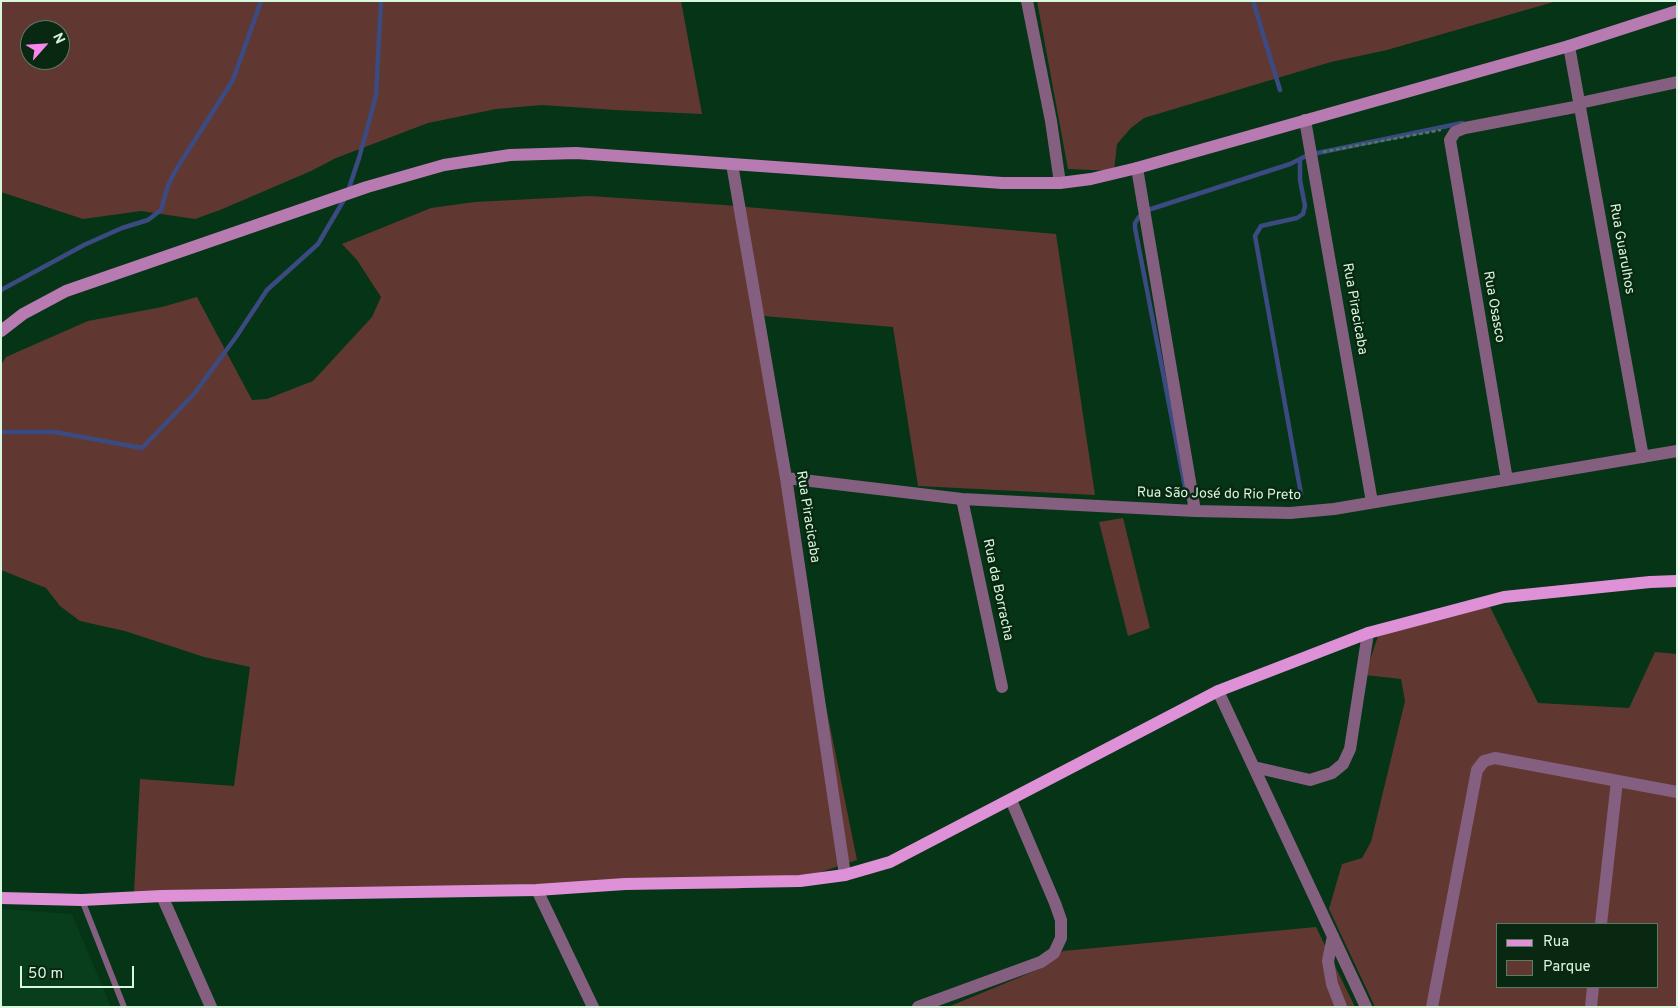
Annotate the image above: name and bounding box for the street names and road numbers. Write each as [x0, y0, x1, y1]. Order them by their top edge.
street label: Rua Guarulhos [1605, 202, 1637, 296]
street label: Rua Piracicaba [1338, 262, 1370, 356]
street label: Rua Osasco [1478, 270, 1508, 344]
street label: Rua Piracicaba [791, 470, 823, 564]
street label: Rua São José do Rio Preto [1137, 485, 1301, 505]
street label: Rua da Borracha [978, 538, 1016, 642]

